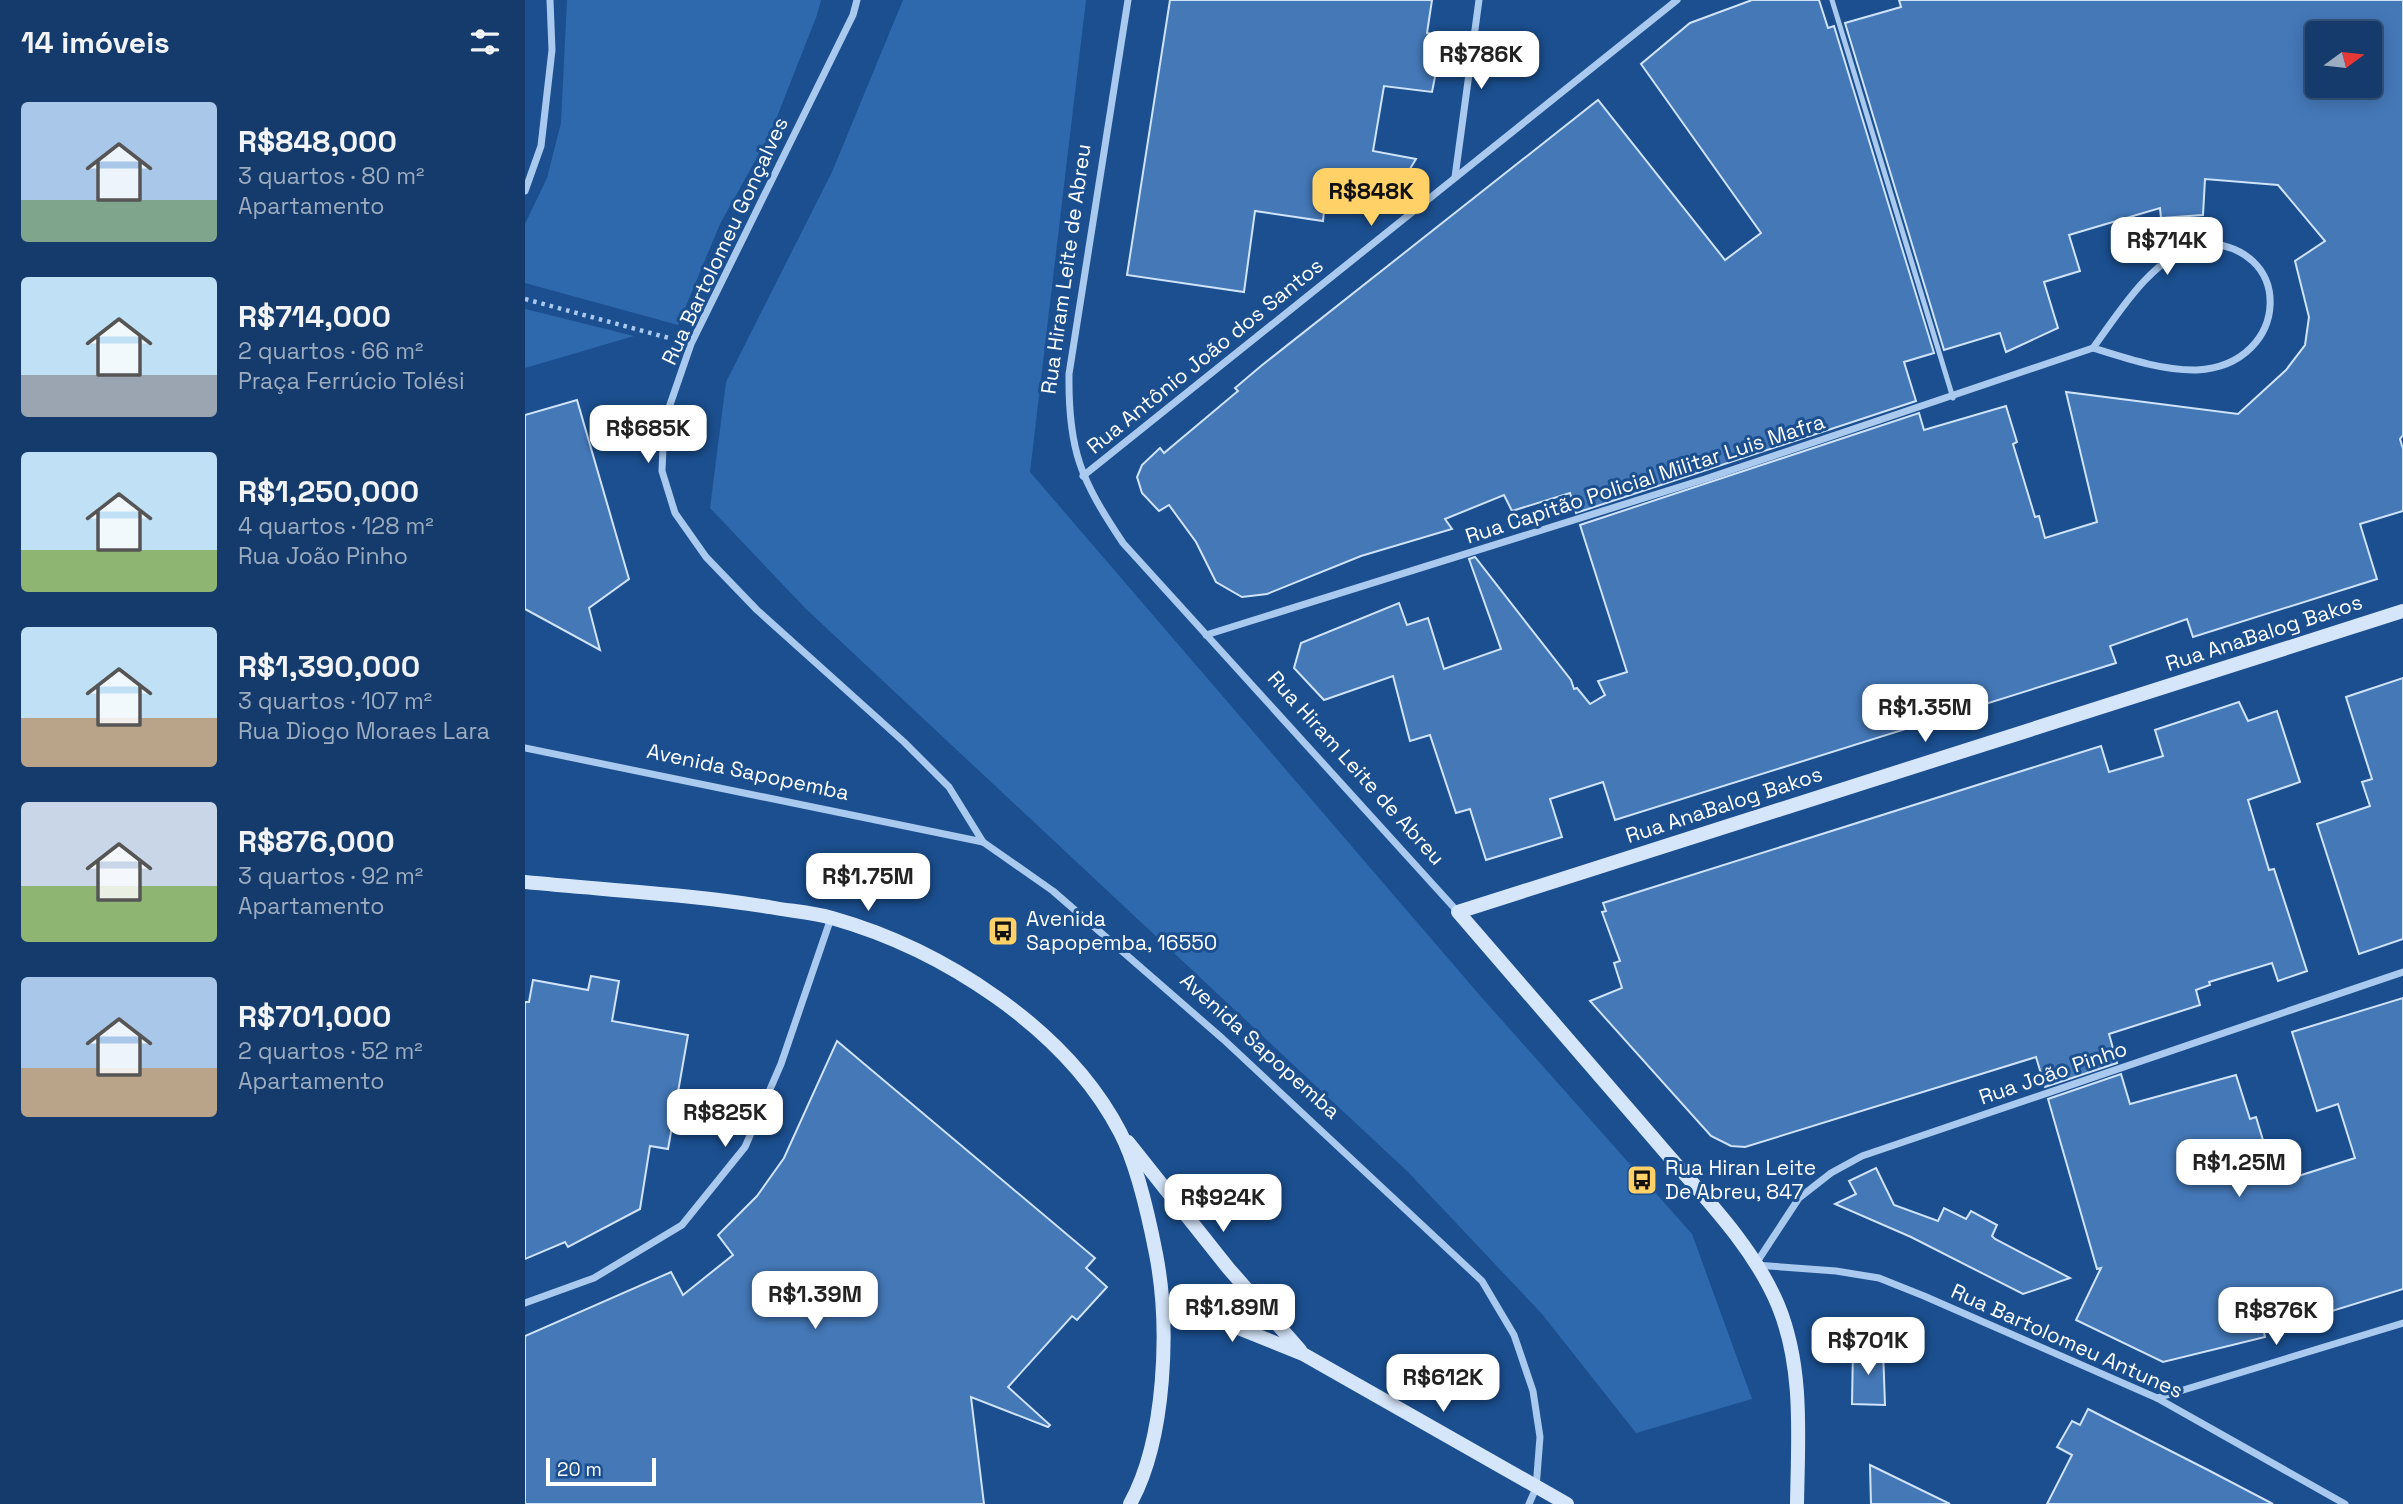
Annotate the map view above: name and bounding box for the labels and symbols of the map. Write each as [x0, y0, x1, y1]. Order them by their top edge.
north arrow [2305, 21, 2382, 98]
pin: R$786K [1424, 32, 1538, 91]
street label: Rua Bartolomeu Gonçalves [655, 113, 794, 369]
street label: Rua Hiram Leite de Abreu [1035, 142, 1096, 396]
pin: R$848K [1314, 168, 1428, 228]
pin: R$714K [2110, 218, 2224, 277]
street label: Rua Antônio João dos Santos [1081, 252, 1328, 459]
pin: R$685K [591, 406, 705, 465]
street label: Rua Capitão Policial Militar Luis Mafra [1462, 408, 1828, 550]
street label: Rua AnaBalog Bakos [2162, 588, 2366, 677]
street label: Rua Hiram Leite de Abreu [1262, 665, 1451, 870]
pin: R$1.35M [1860, 684, 1990, 744]
street label: Avenida Sapopemba [644, 737, 852, 806]
street label: Rua AnaBalog Bakos [1622, 760, 1826, 849]
pin: R$1.75M [803, 853, 933, 913]
place label: Avenida Sapopemba, 16550 [1026, 905, 1217, 956]
bus stop icon: Avenida Sapopemba, 16550 [986, 914, 1020, 948]
street label: Avenida Sapopemba [1175, 967, 1346, 1125]
street label: Rua João Pinho [1975, 1035, 2131, 1111]
pin: R$825K [668, 1090, 782, 1149]
pin: R$1.25M [2174, 1140, 2304, 1199]
place label: Rua Hiran Leite De Abreu, 847 [1665, 1154, 1816, 1205]
bus stop icon: Rua Hiran Leite De Abreu, 847 [1625, 1163, 1659, 1197]
pin: R$924K [1166, 1174, 1280, 1234]
pin: R$1.39M [750, 1272, 880, 1331]
street label: Rua Bartolomeu Antunes [1947, 1277, 2187, 1404]
pin: R$1.89M [1167, 1284, 1297, 1344]
pin: R$876K [2219, 1288, 2333, 1347]
pin: R$701K [1811, 1318, 1925, 1377]
pin: R$612K [1386, 1354, 1500, 1414]
scale bar [546, 1455, 656, 1487]

